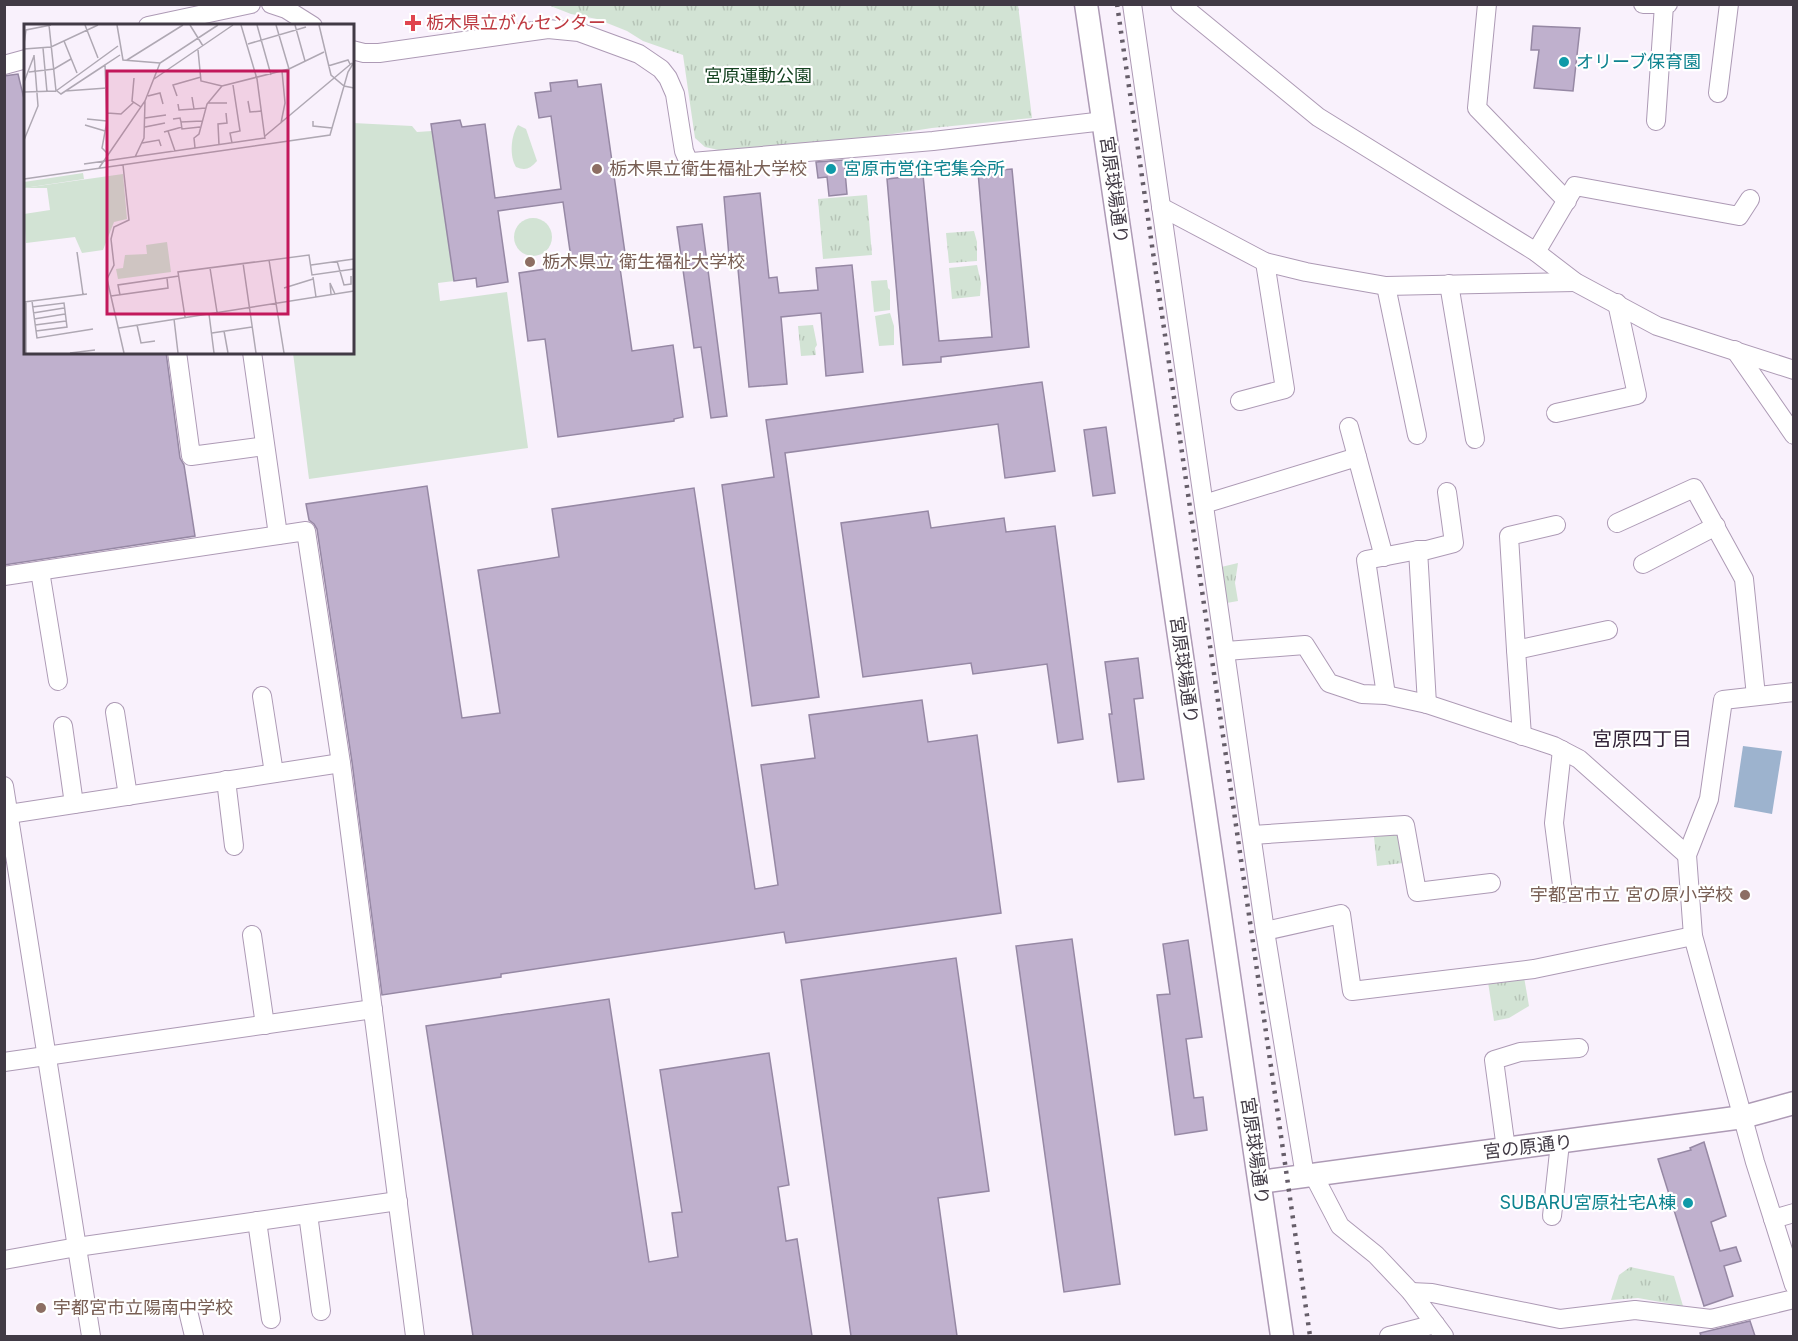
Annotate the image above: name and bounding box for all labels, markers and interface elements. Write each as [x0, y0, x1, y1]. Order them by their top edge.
place label: 栃木県立がんセンター [426, 12, 606, 33]
marker: 栃木県立がんセンター [404, 14, 422, 32]
inset map [24, 24, 354, 354]
place label: オリーブ保育園 [1576, 51, 1701, 72]
marker: オリーブ保育園 [1557, 55, 1571, 69]
park label: 宮原運動公園 [704, 65, 812, 86]
street label: 宮原球場通り [1097, 135, 1132, 245]
place label: 栃木県立衛生福祉大学校 [609, 158, 807, 179]
place label: 宮原市営住宅集会所 [843, 158, 1005, 179]
marker: 栃木県立衛生福祉大学校 [590, 162, 604, 176]
marker: 宮原市営住宅集会所 [824, 162, 838, 176]
place label: 栃木県立 衛生福祉大学校 [542, 251, 745, 272]
marker: 栃木県立 衛生福祉大学校 [523, 255, 537, 269]
street label: 宮原球場通り [1167, 615, 1202, 725]
district label: 宮原四丁目 [1592, 727, 1692, 751]
place label: 宇都宮市立 宮の原小学校 [1530, 884, 1733, 905]
marker: 宇都宮市立 宮の原小学校 [1738, 888, 1752, 902]
street label: 宮原球場通り [1238, 1096, 1273, 1206]
street label: 宮の原通り [1482, 1131, 1574, 1162]
place label: SUBARU宮原社宅A棟 [1499, 1192, 1676, 1213]
marker: SUBARU宮原社宅A棟 [1681, 1196, 1695, 1210]
place label: 宇都宮市立陽南中学校 [53, 1297, 233, 1318]
marker: 宇都宮市立陽南中学校 [34, 1301, 48, 1315]

